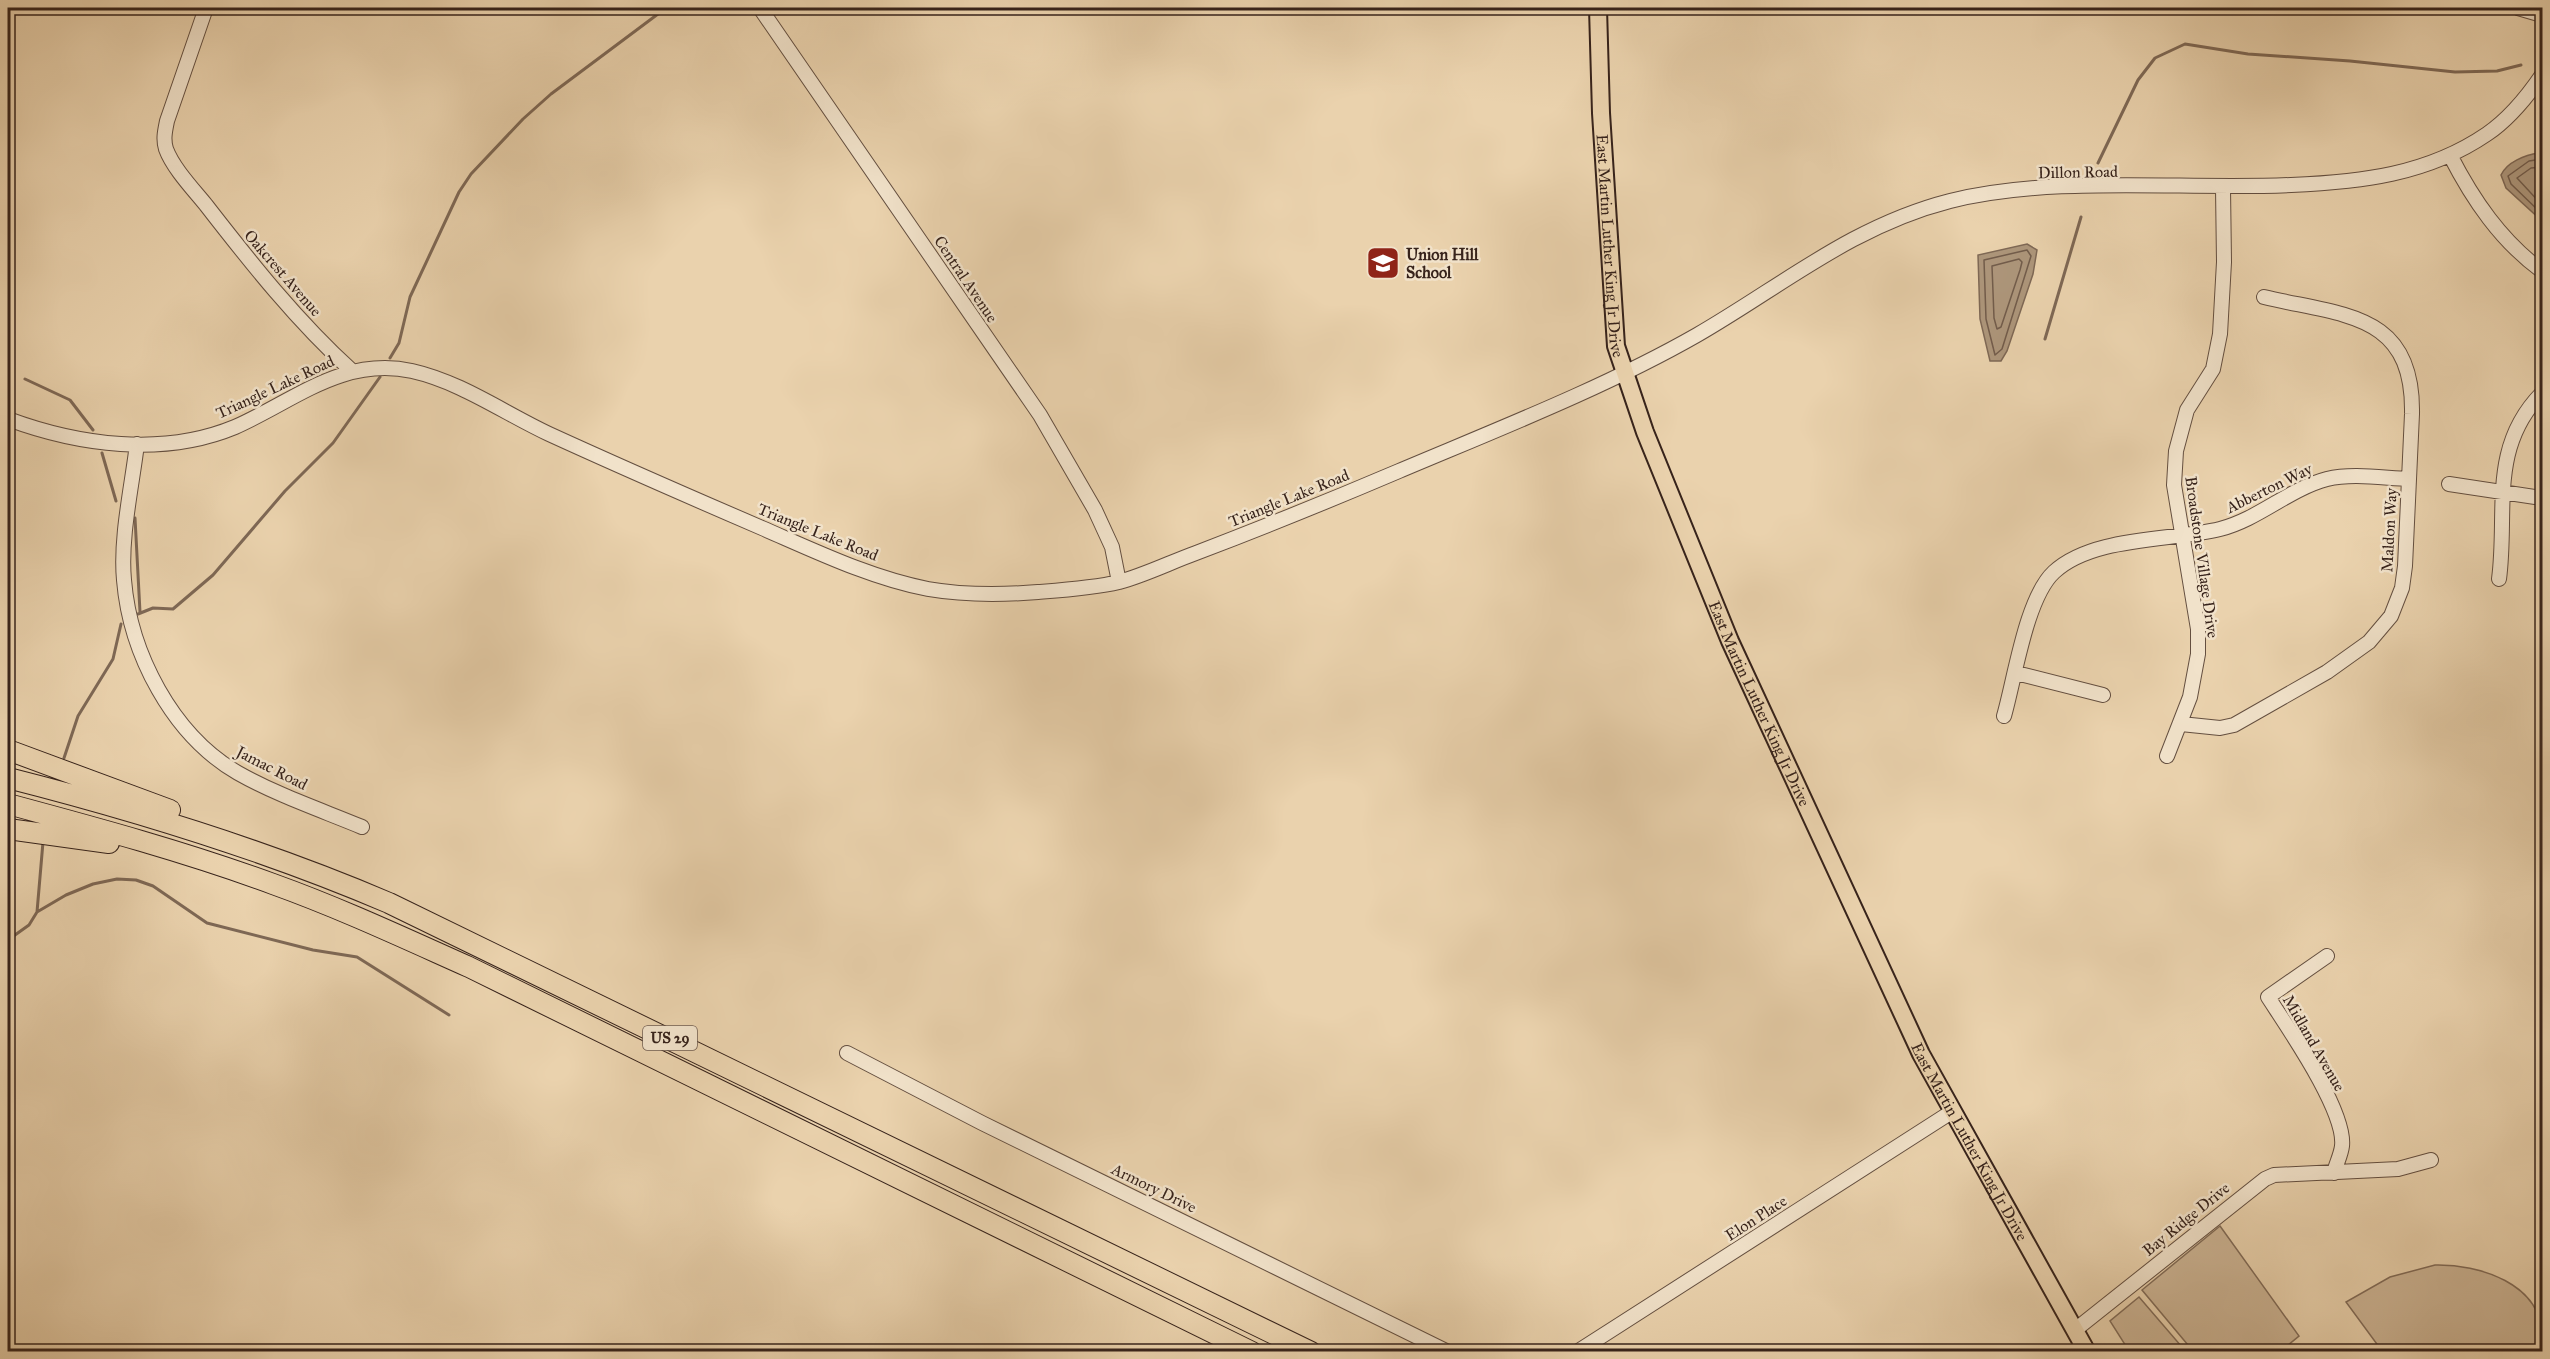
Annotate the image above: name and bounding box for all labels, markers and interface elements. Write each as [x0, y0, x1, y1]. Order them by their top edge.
street label: East Martin Luther King Jr Drive [1593, 134, 1629, 360]
street label: Dillon Road [2038, 162, 2118, 182]
street label: Oakcrest Avenue [240, 226, 326, 320]
street label: Central Avenue [930, 232, 1002, 326]
school or university icon: Union Hill School [1365, 245, 1401, 281]
place label: Union Hill School [1406, 245, 1479, 282]
street label: Triangle Lake Road [213, 351, 338, 424]
street label: Abberton Way [2222, 459, 2316, 517]
street label: Triangle Lake Road [1226, 465, 1352, 532]
street label: Broadstone Village Drive [2180, 475, 2223, 640]
street label: Maldon Way [2377, 487, 2401, 573]
street label: Triangle Lake Road [755, 499, 881, 566]
street label: East Martin Luther King Jr Drive [1705, 598, 1815, 809]
street label: Jamac Road [231, 741, 311, 795]
street label: Midland Avenue [2279, 991, 2349, 1095]
road number: US 29 [643, 1026, 697, 1050]
street label: East Martin Luther King Jr Drive [1907, 1039, 2033, 1244]
street label: Armory Drive [1107, 1159, 1200, 1217]
street label: Bay Ridge Drive [2139, 1178, 2234, 1261]
street label: Elon Place [1722, 1191, 1791, 1245]

